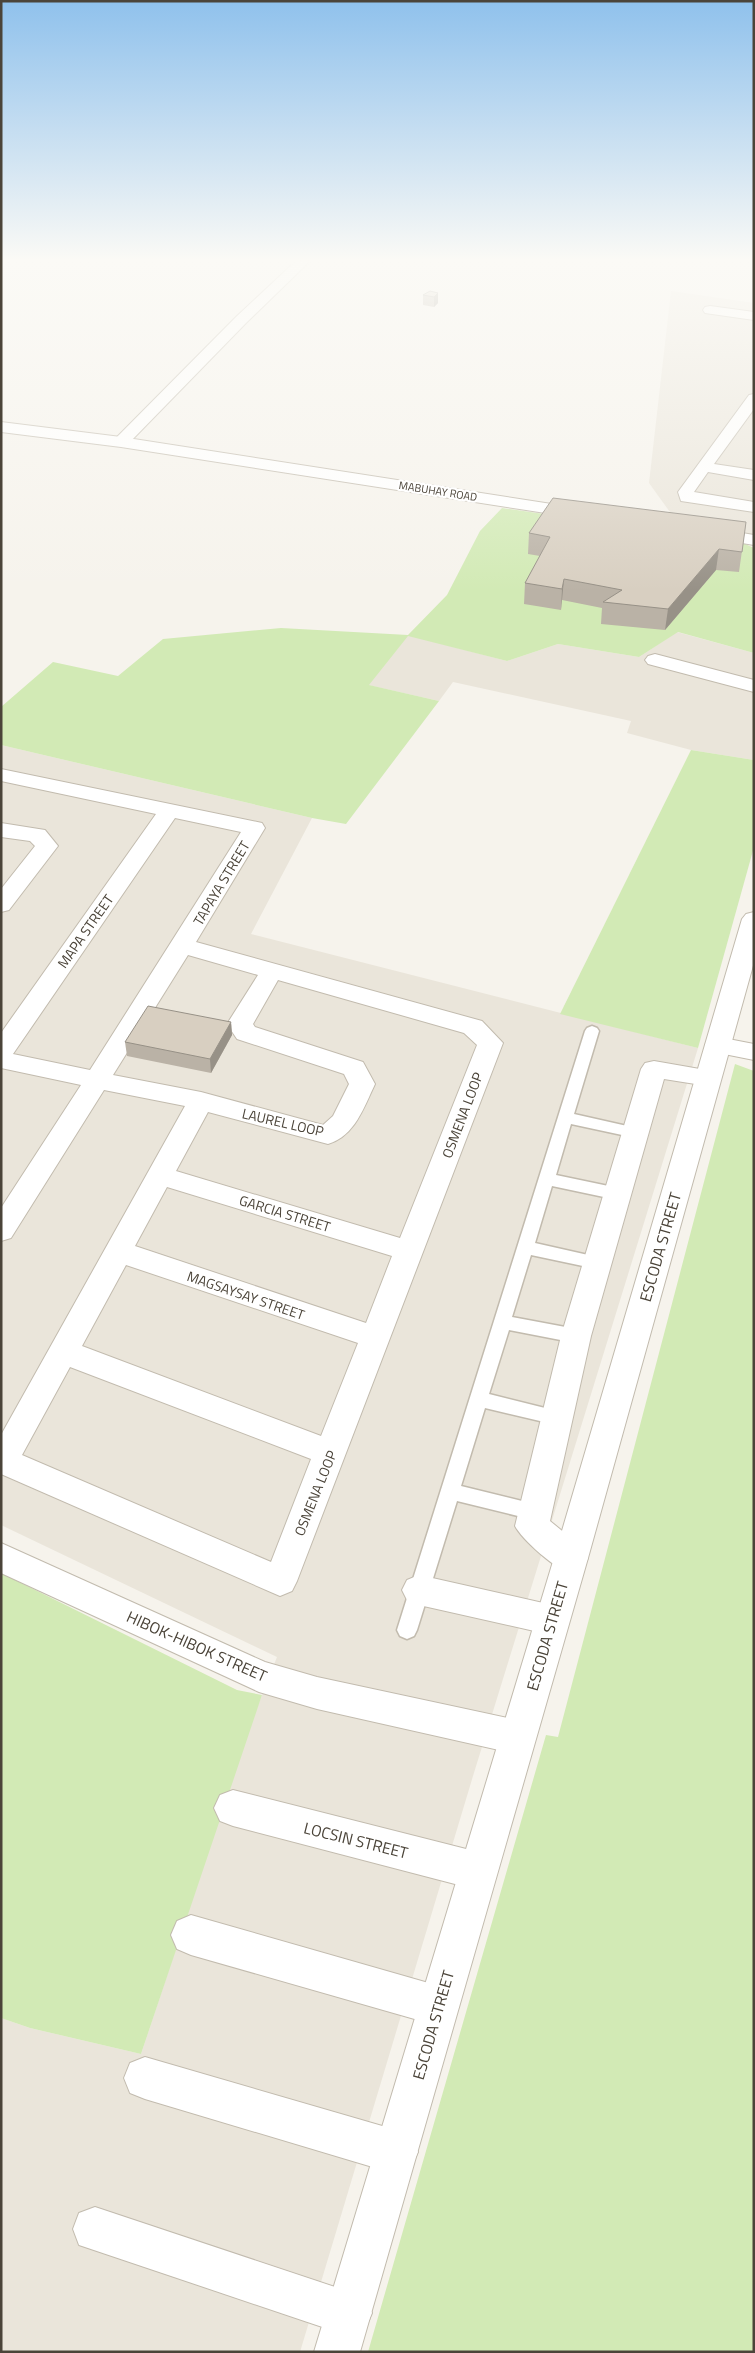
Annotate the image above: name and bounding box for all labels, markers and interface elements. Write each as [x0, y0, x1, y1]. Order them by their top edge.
street label: MABUHAY ROAD [398, 477, 478, 505]
street label: TAPAYA STREET [187, 836, 255, 929]
street label: MAPA STREET [52, 889, 119, 972]
street label: OSMENA LOOP [436, 1069, 488, 1161]
street label: LAUREL LOOP [240, 1102, 326, 1142]
street label: GARCIA STREET [237, 1189, 334, 1237]
street label: ESCODA STREET [633, 1189, 687, 1305]
street label: MAGSAYSAY STREET [184, 1265, 308, 1325]
street label: OSMENA LOOP [288, 1447, 342, 1539]
street label: ESCODA STREET [520, 1578, 574, 1694]
street label: HIBOK-HIBOK STREET [123, 1604, 272, 1688]
street label: LOCSIN STREET [301, 1815, 411, 1865]
street label: ESCODA STREET [406, 1967, 460, 2083]

